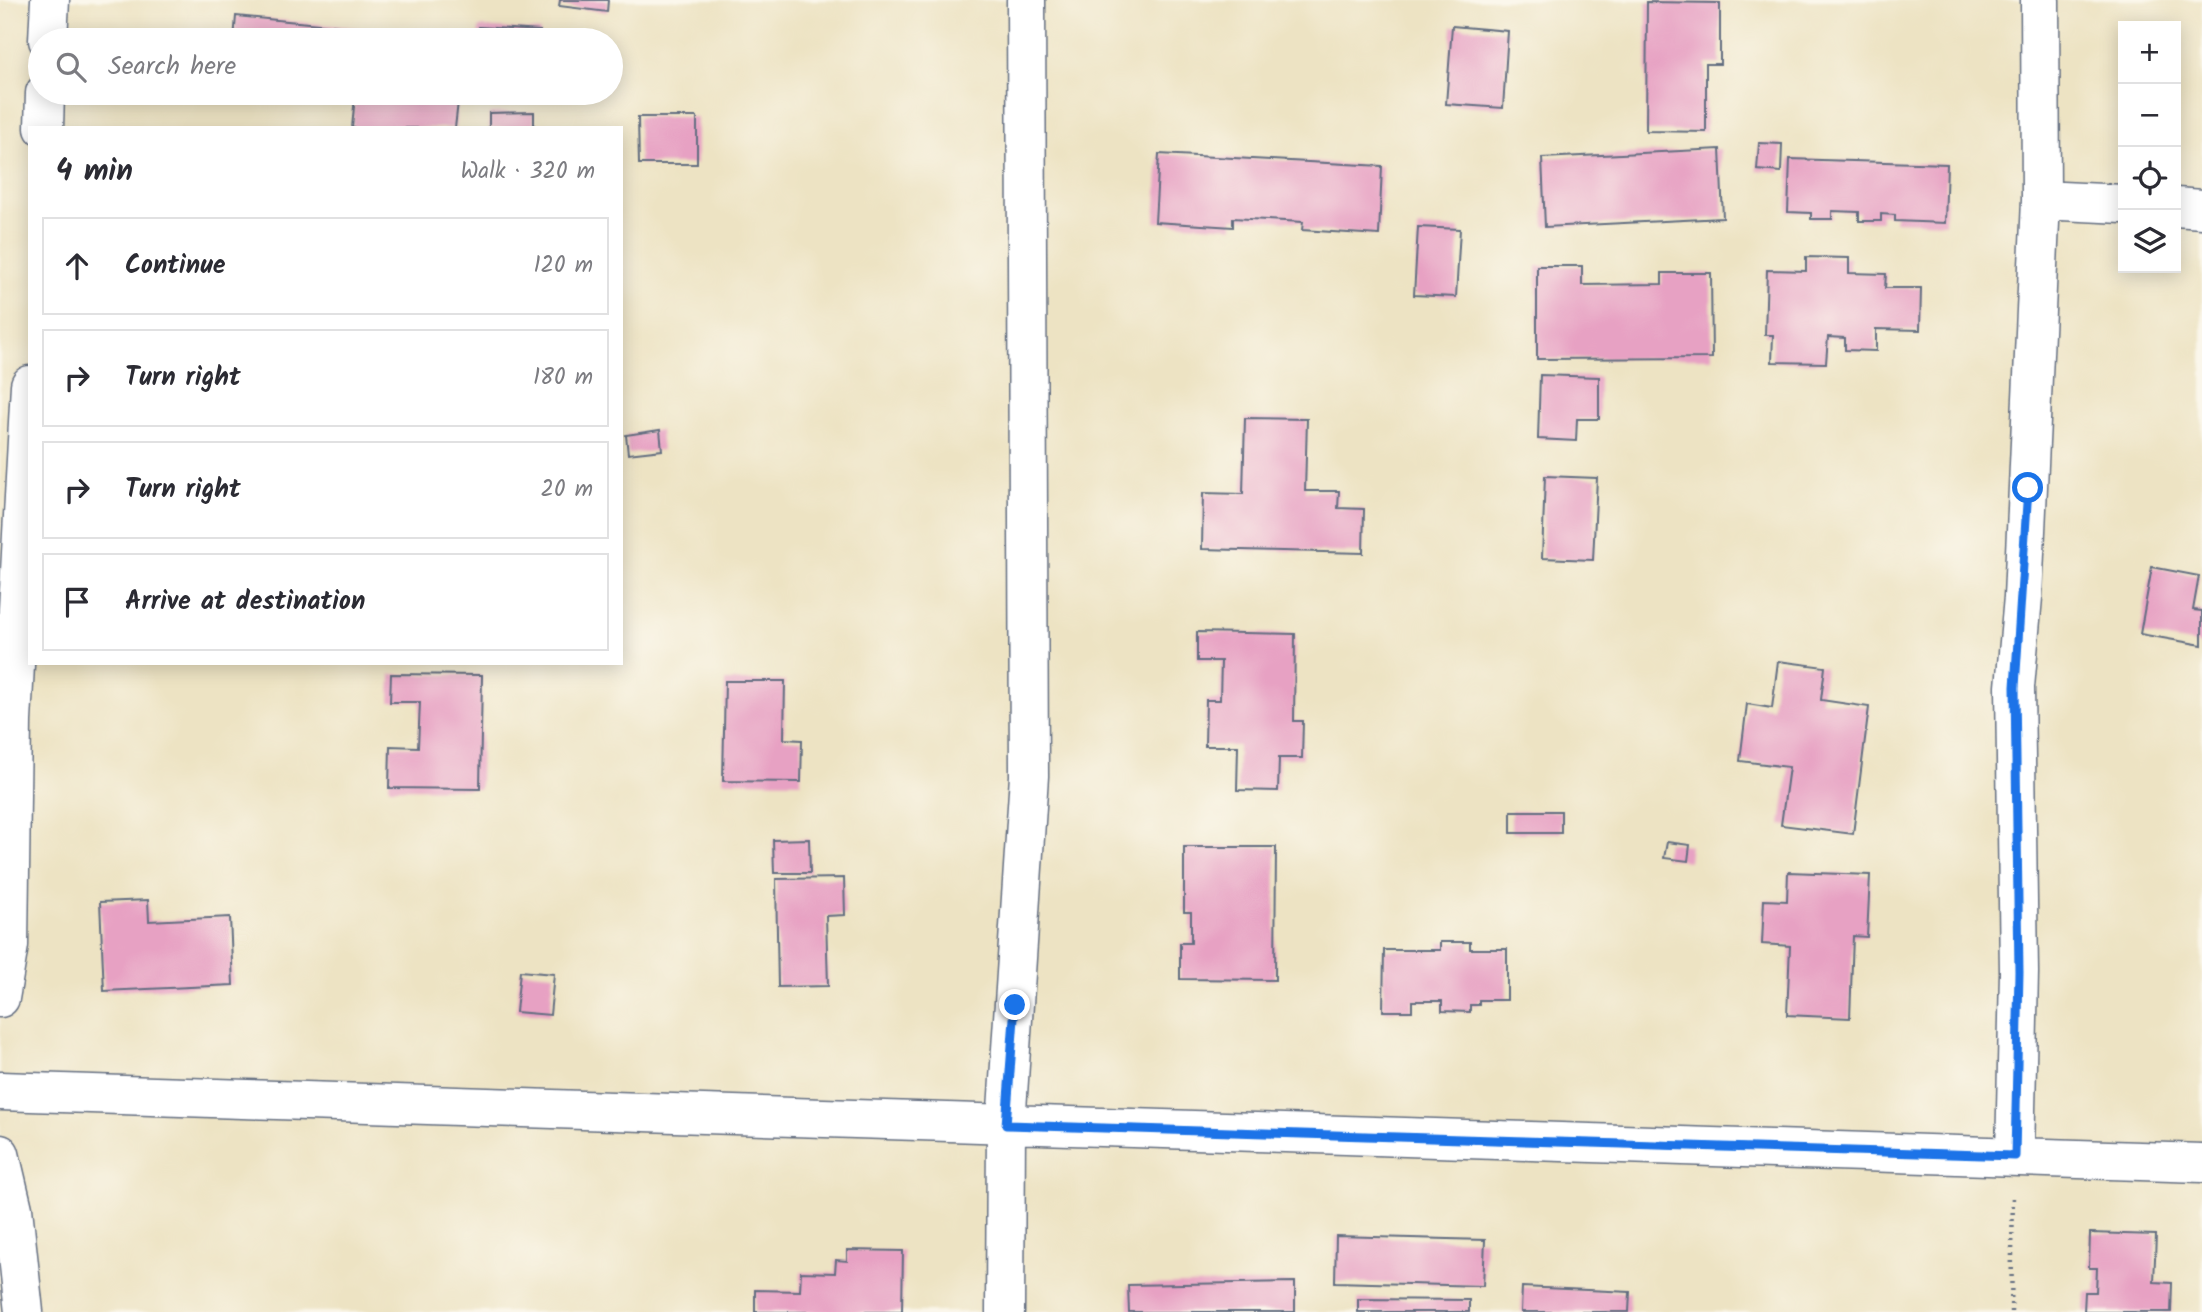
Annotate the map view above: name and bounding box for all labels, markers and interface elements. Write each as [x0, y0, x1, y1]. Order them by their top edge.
map controls [2118, 21, 2181, 273]
button: + [2118, 21, 2181, 84]
search box [28, 28, 623, 105]
text: Search here [108, 46, 236, 88]
icon: search [52, 48, 90, 86]
button: − [2118, 84, 2181, 147]
button: locate [2118, 147, 2181, 210]
text: 4 min [56, 148, 133, 196]
text: Walk · 320 m [460, 154, 595, 190]
button: layers [2118, 210, 2181, 273]
text: Continue [125, 245, 226, 287]
icon: ahead [58, 247, 96, 285]
text: 120 m [533, 248, 593, 284]
text: Turn right [125, 357, 241, 399]
icon: right [58, 359, 96, 397]
text: 180 m [533, 360, 593, 396]
text: Turn right [125, 469, 241, 511]
icon: right [58, 471, 96, 509]
text: 20 m [541, 472, 593, 508]
route start [2012, 472, 2043, 503]
text: Arrive at destination [125, 581, 365, 623]
icon: arrive [58, 583, 96, 621]
route end [999, 989, 1030, 1020]

